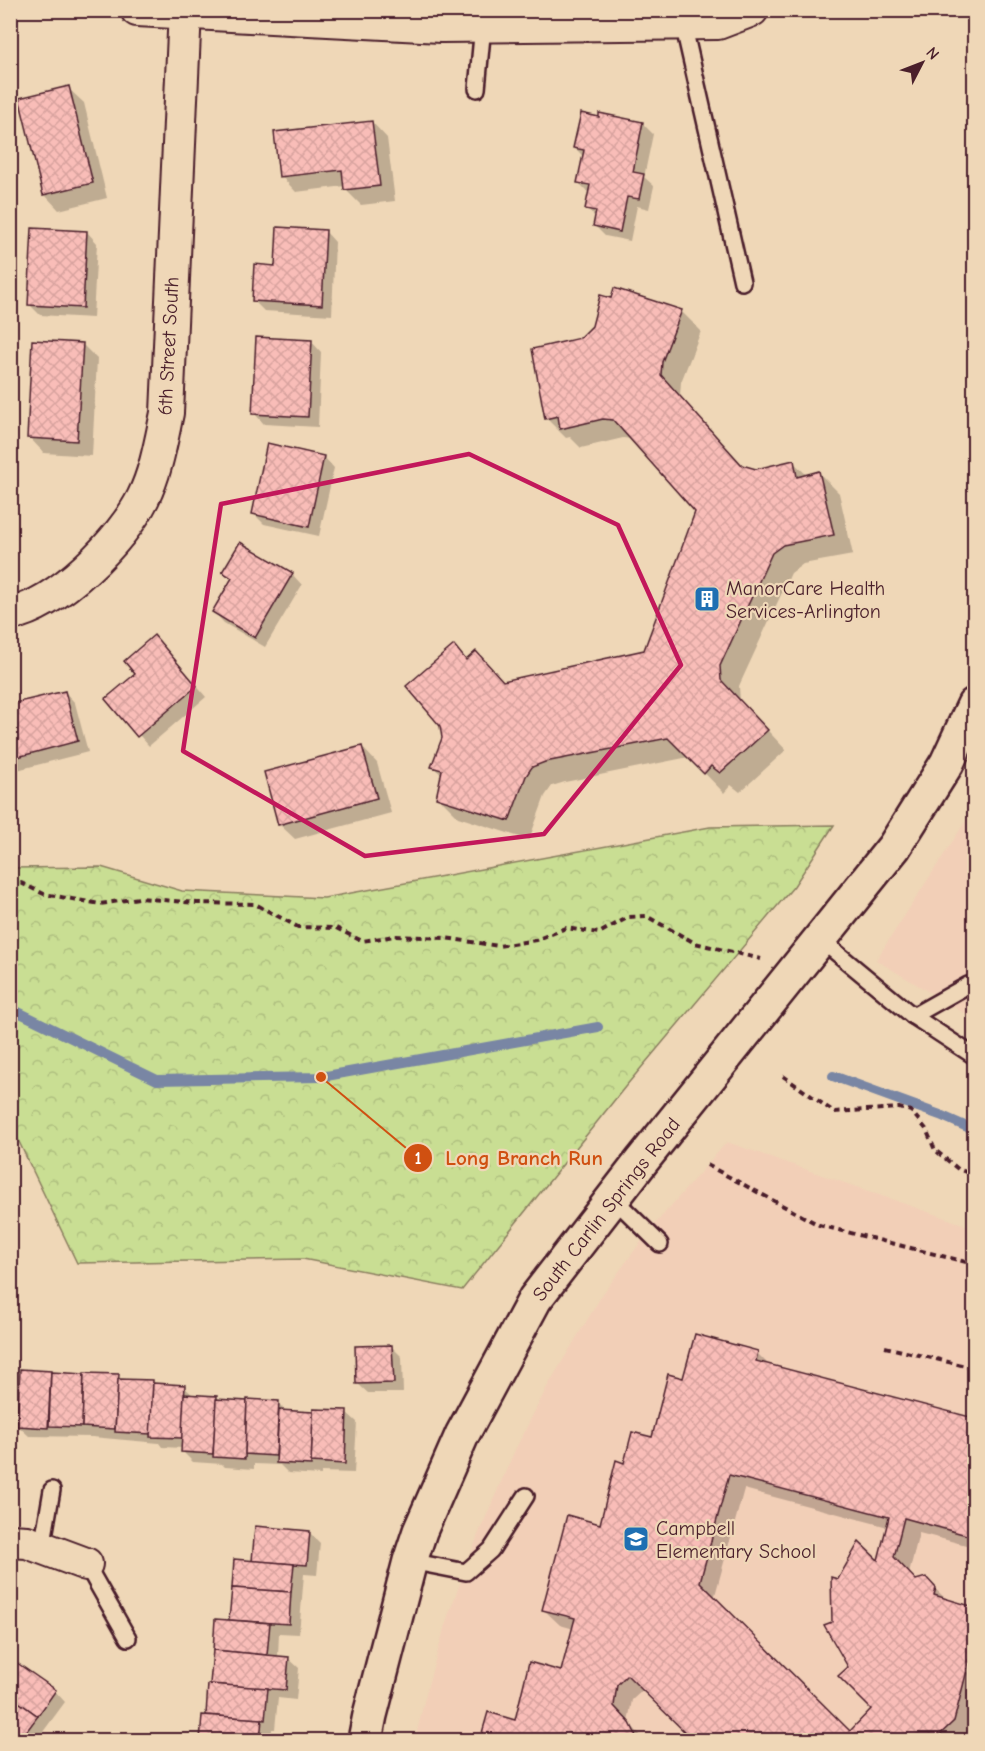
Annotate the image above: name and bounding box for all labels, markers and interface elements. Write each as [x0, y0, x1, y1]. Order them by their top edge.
north arrow [892, 33, 952, 93]
text: N [922, 44, 943, 64]
street label: 6th Street South [153, 276, 184, 416]
place label: ManorCare Health Services-Arlington [726, 577, 885, 623]
building icon: ManorCare Health Services-Arlington [692, 584, 722, 614]
street label: South Carlin Springs Road [528, 1113, 685, 1305]
callout: Long Branch Run [403, 1138, 615, 1177]
text: Long Branch Run [445, 1146, 603, 1170]
text: 1 [414, 1148, 422, 1169]
place label: Campbell Elementary School [656, 1517, 816, 1563]
school or university icon: Campbell Elementary School [621, 1524, 651, 1554]

